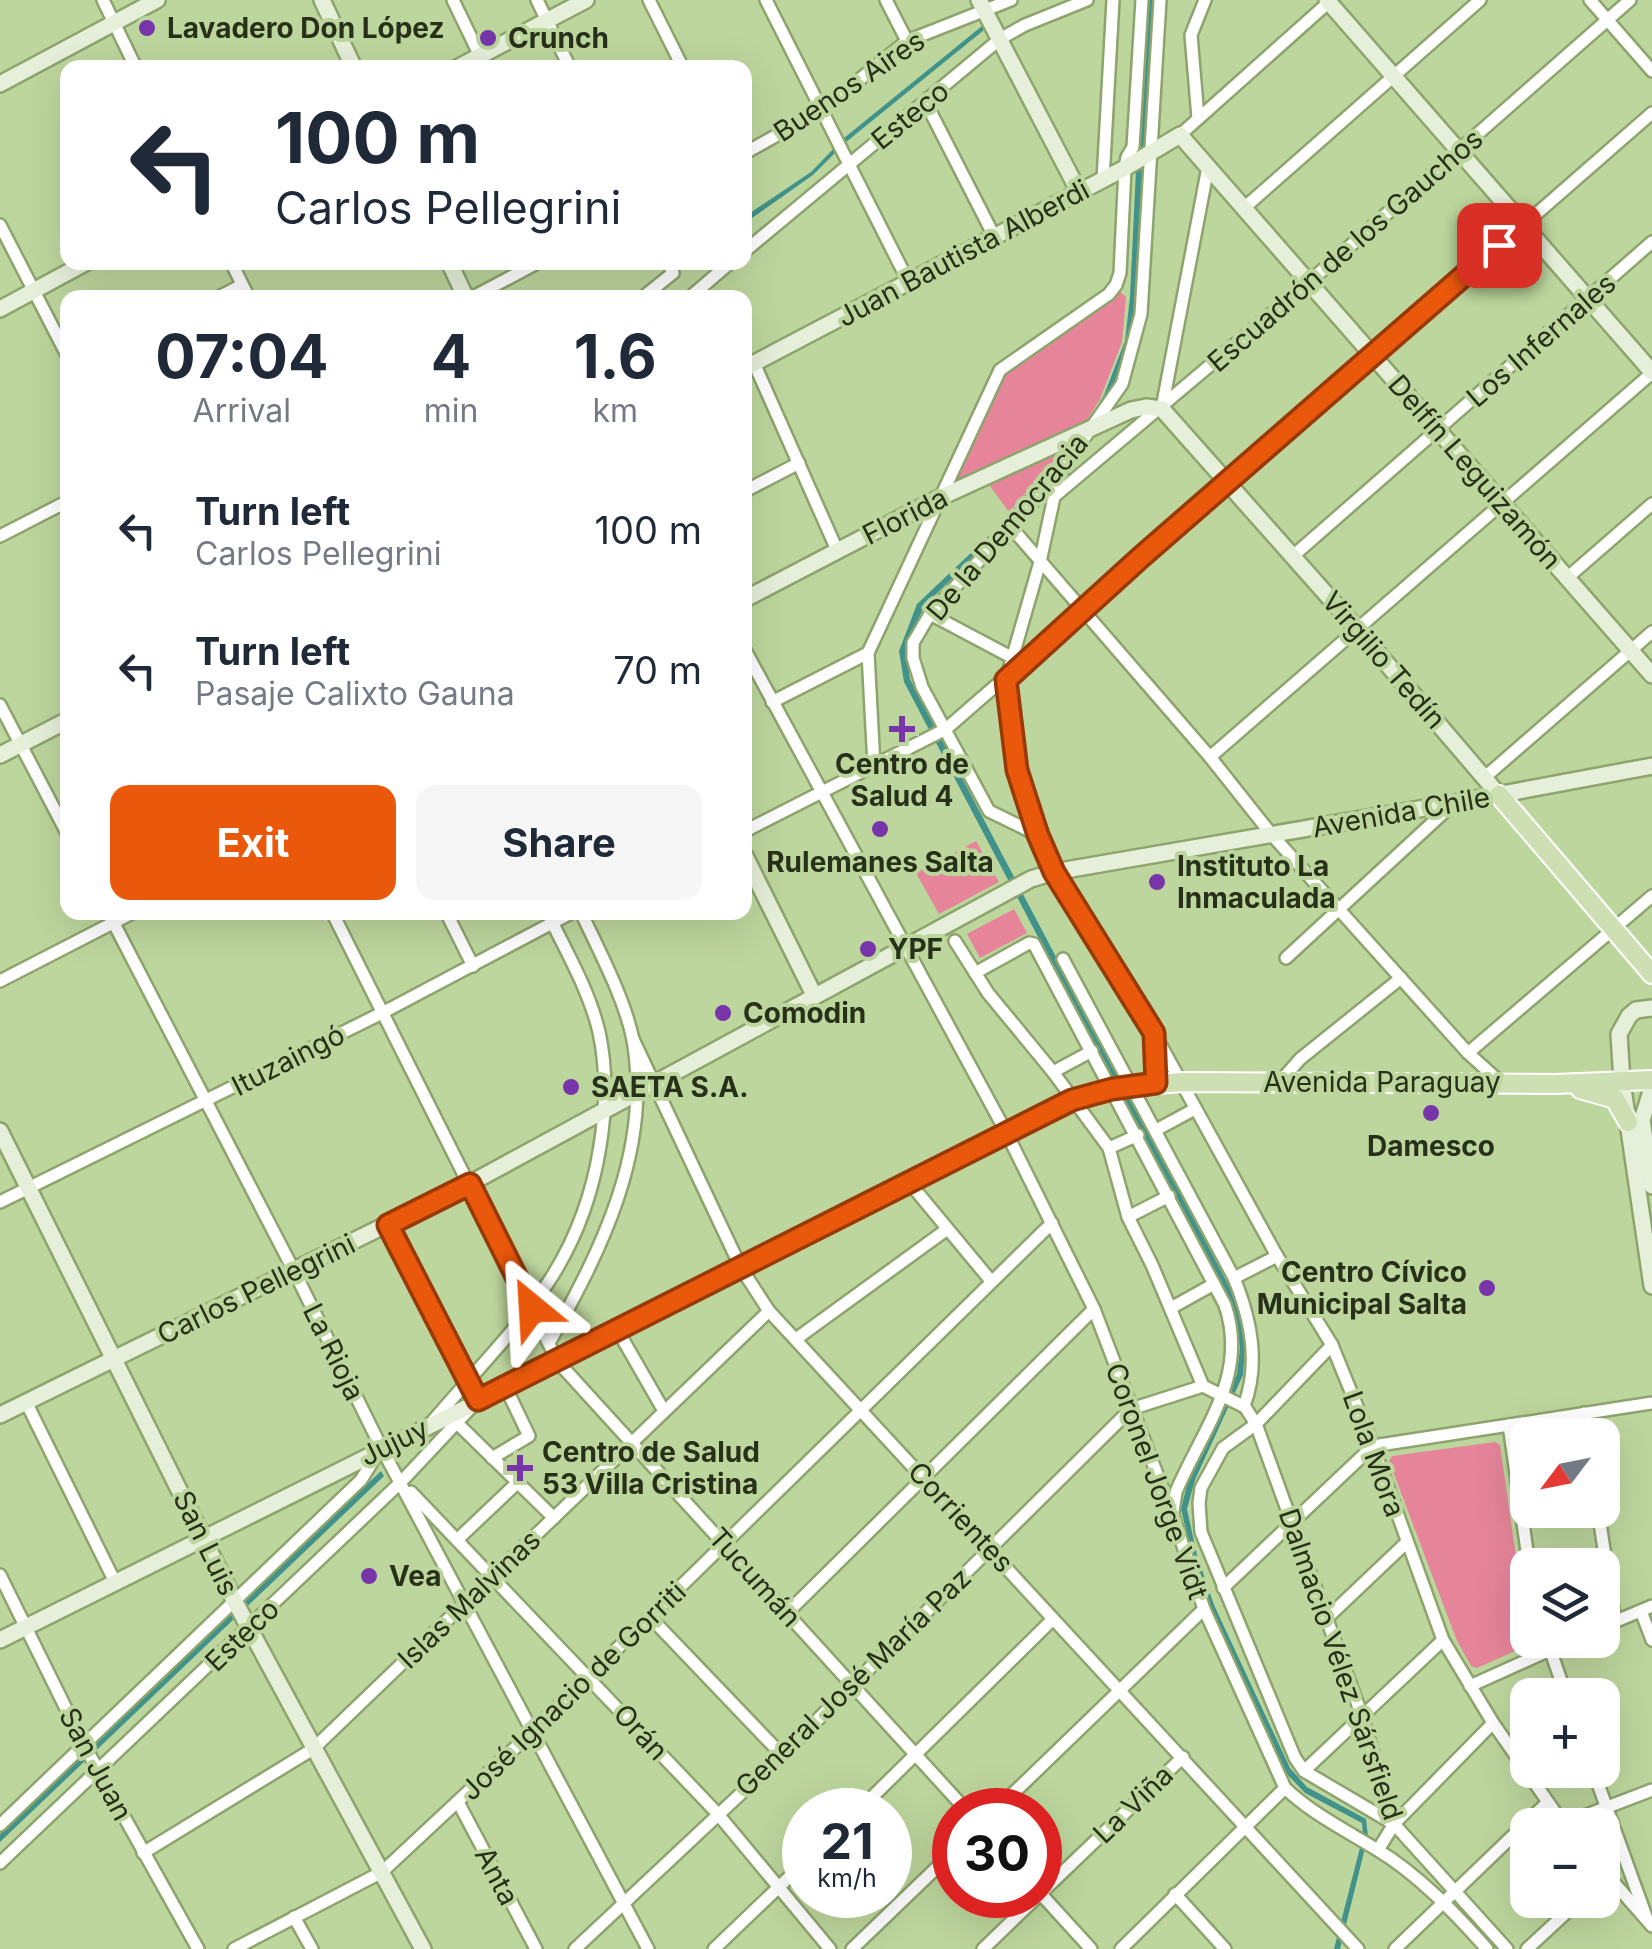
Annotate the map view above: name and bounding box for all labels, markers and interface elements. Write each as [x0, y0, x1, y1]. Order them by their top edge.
place label: Lavadero Don López [167, 11, 445, 45]
marker: Lavadero Don López [136, 17, 158, 39]
place label: Crunch [508, 21, 609, 55]
street label: Buenos Aires [767, 23, 931, 149]
marker: Crunch [477, 27, 499, 49]
street label: Esteco [864, 74, 956, 156]
text: 100 m [275, 95, 480, 180]
icon: left [110, 100, 240, 230]
street label: Escuadrón de los Gauchos [1201, 121, 1489, 379]
street label: Juan Bautista Alberdi [831, 172, 1095, 334]
text: Carlos Pellegrini [275, 180, 621, 235]
pin [1457, 203, 1542, 288]
icon: arrive [1472, 218, 1527, 273]
street label: Los Infernales [1460, 266, 1622, 414]
text: 07:04 [155, 320, 328, 392]
text: 4 [431, 320, 471, 392]
text: 1.6 [574, 320, 657, 392]
street label: Delfín Leguizamón [1381, 368, 1569, 576]
text: Arrival [193, 391, 291, 430]
text: min [424, 391, 478, 430]
text: km [592, 391, 638, 430]
street label: De la Democracia [919, 427, 1095, 627]
street label: Florida [857, 480, 953, 552]
text: Turn left [195, 488, 350, 534]
icon: left [110, 503, 165, 558]
text: 100 m [595, 507, 702, 553]
text: Carlos Pellegrini [195, 534, 441, 573]
street label: Virgilio Tedín [1315, 584, 1453, 736]
text: Turn left [195, 628, 350, 674]
icon: left [110, 643, 165, 698]
text: 70 m [613, 647, 702, 693]
text: Pasaje Calixto Gauna [195, 674, 515, 713]
marker: Centro de Salud 4 [889, 716, 915, 742]
place label: Centro de Salud 4 [835, 747, 969, 813]
street label: Avenida Chile [1309, 780, 1493, 844]
button: Exit [110, 785, 396, 900]
button: Share [416, 785, 702, 900]
marker: Rulemanes Salta [869, 818, 891, 840]
place label: Rulemanes Salta [766, 845, 994, 879]
place label: Instituto La Inmaculada [1177, 849, 1336, 915]
marker: Instituto La Inmaculada [1146, 871, 1168, 893]
place label: YPF [888, 932, 943, 966]
marker: YPF [857, 938, 879, 960]
place label: Comodin [743, 996, 866, 1030]
marker: Comodin [712, 1002, 734, 1024]
street label: Ituzaingó [226, 1017, 350, 1103]
street label: Avenida Paraguay [1263, 1065, 1501, 1099]
place label: SAETA S.A. [591, 1070, 749, 1104]
marker: SAETA S.A. [560, 1076, 582, 1098]
marker: Damesco [1420, 1102, 1442, 1124]
place label: Damesco [1367, 1129, 1495, 1163]
street label: Carlos Pellegrini [152, 1226, 360, 1352]
place label: Centro Cívico Municipal Salta [1257, 1255, 1467, 1321]
position arrow [480, 1256, 584, 1360]
marker: Centro Cívico Municipal Salta [1476, 1277, 1498, 1299]
street label: La Rioja [296, 1298, 372, 1406]
street label: Coronel Jorge Vidt [1098, 1358, 1216, 1604]
street label: Lola Mora [1336, 1386, 1412, 1522]
street label: Jujuy [354, 1411, 434, 1473]
north arrow [1510, 1418, 1620, 1528]
map controls [1510, 1418, 1620, 1918]
place label: Centro de Salud 53 Villa Cristina [542, 1435, 760, 1501]
marker: Centro de Salud 53 Villa Cristina [507, 1455, 533, 1481]
street label: Corrientes [901, 1455, 1021, 1579]
street label: San Luis [166, 1485, 246, 1601]
street label: Dalmacio Vélez Sársfield [1272, 1504, 1410, 1824]
street label: Tucumán [702, 1520, 808, 1634]
street label: Islas Malvinas [391, 1523, 547, 1675]
button: layers [1510, 1548, 1620, 1658]
place label: Vea [389, 1559, 441, 1593]
street label: General José María Paz [728, 1561, 978, 1803]
marker: Vea [358, 1565, 380, 1587]
street label: José Ignacio de Gorriti [453, 1575, 693, 1807]
street label: Esteco [198, 1592, 286, 1678]
button: + [1510, 1678, 1620, 1788]
street label: Orán [607, 1697, 675, 1767]
street label: San Juan [52, 1702, 140, 1826]
street label: La Viña [1086, 1758, 1180, 1850]
speed limit sign: 30 [932, 1788, 1062, 1918]
button: − [1510, 1808, 1620, 1918]
text: 21 [820, 1811, 874, 1871]
street label: Anta [468, 1841, 526, 1911]
text: km/h [817, 1863, 877, 1893]

